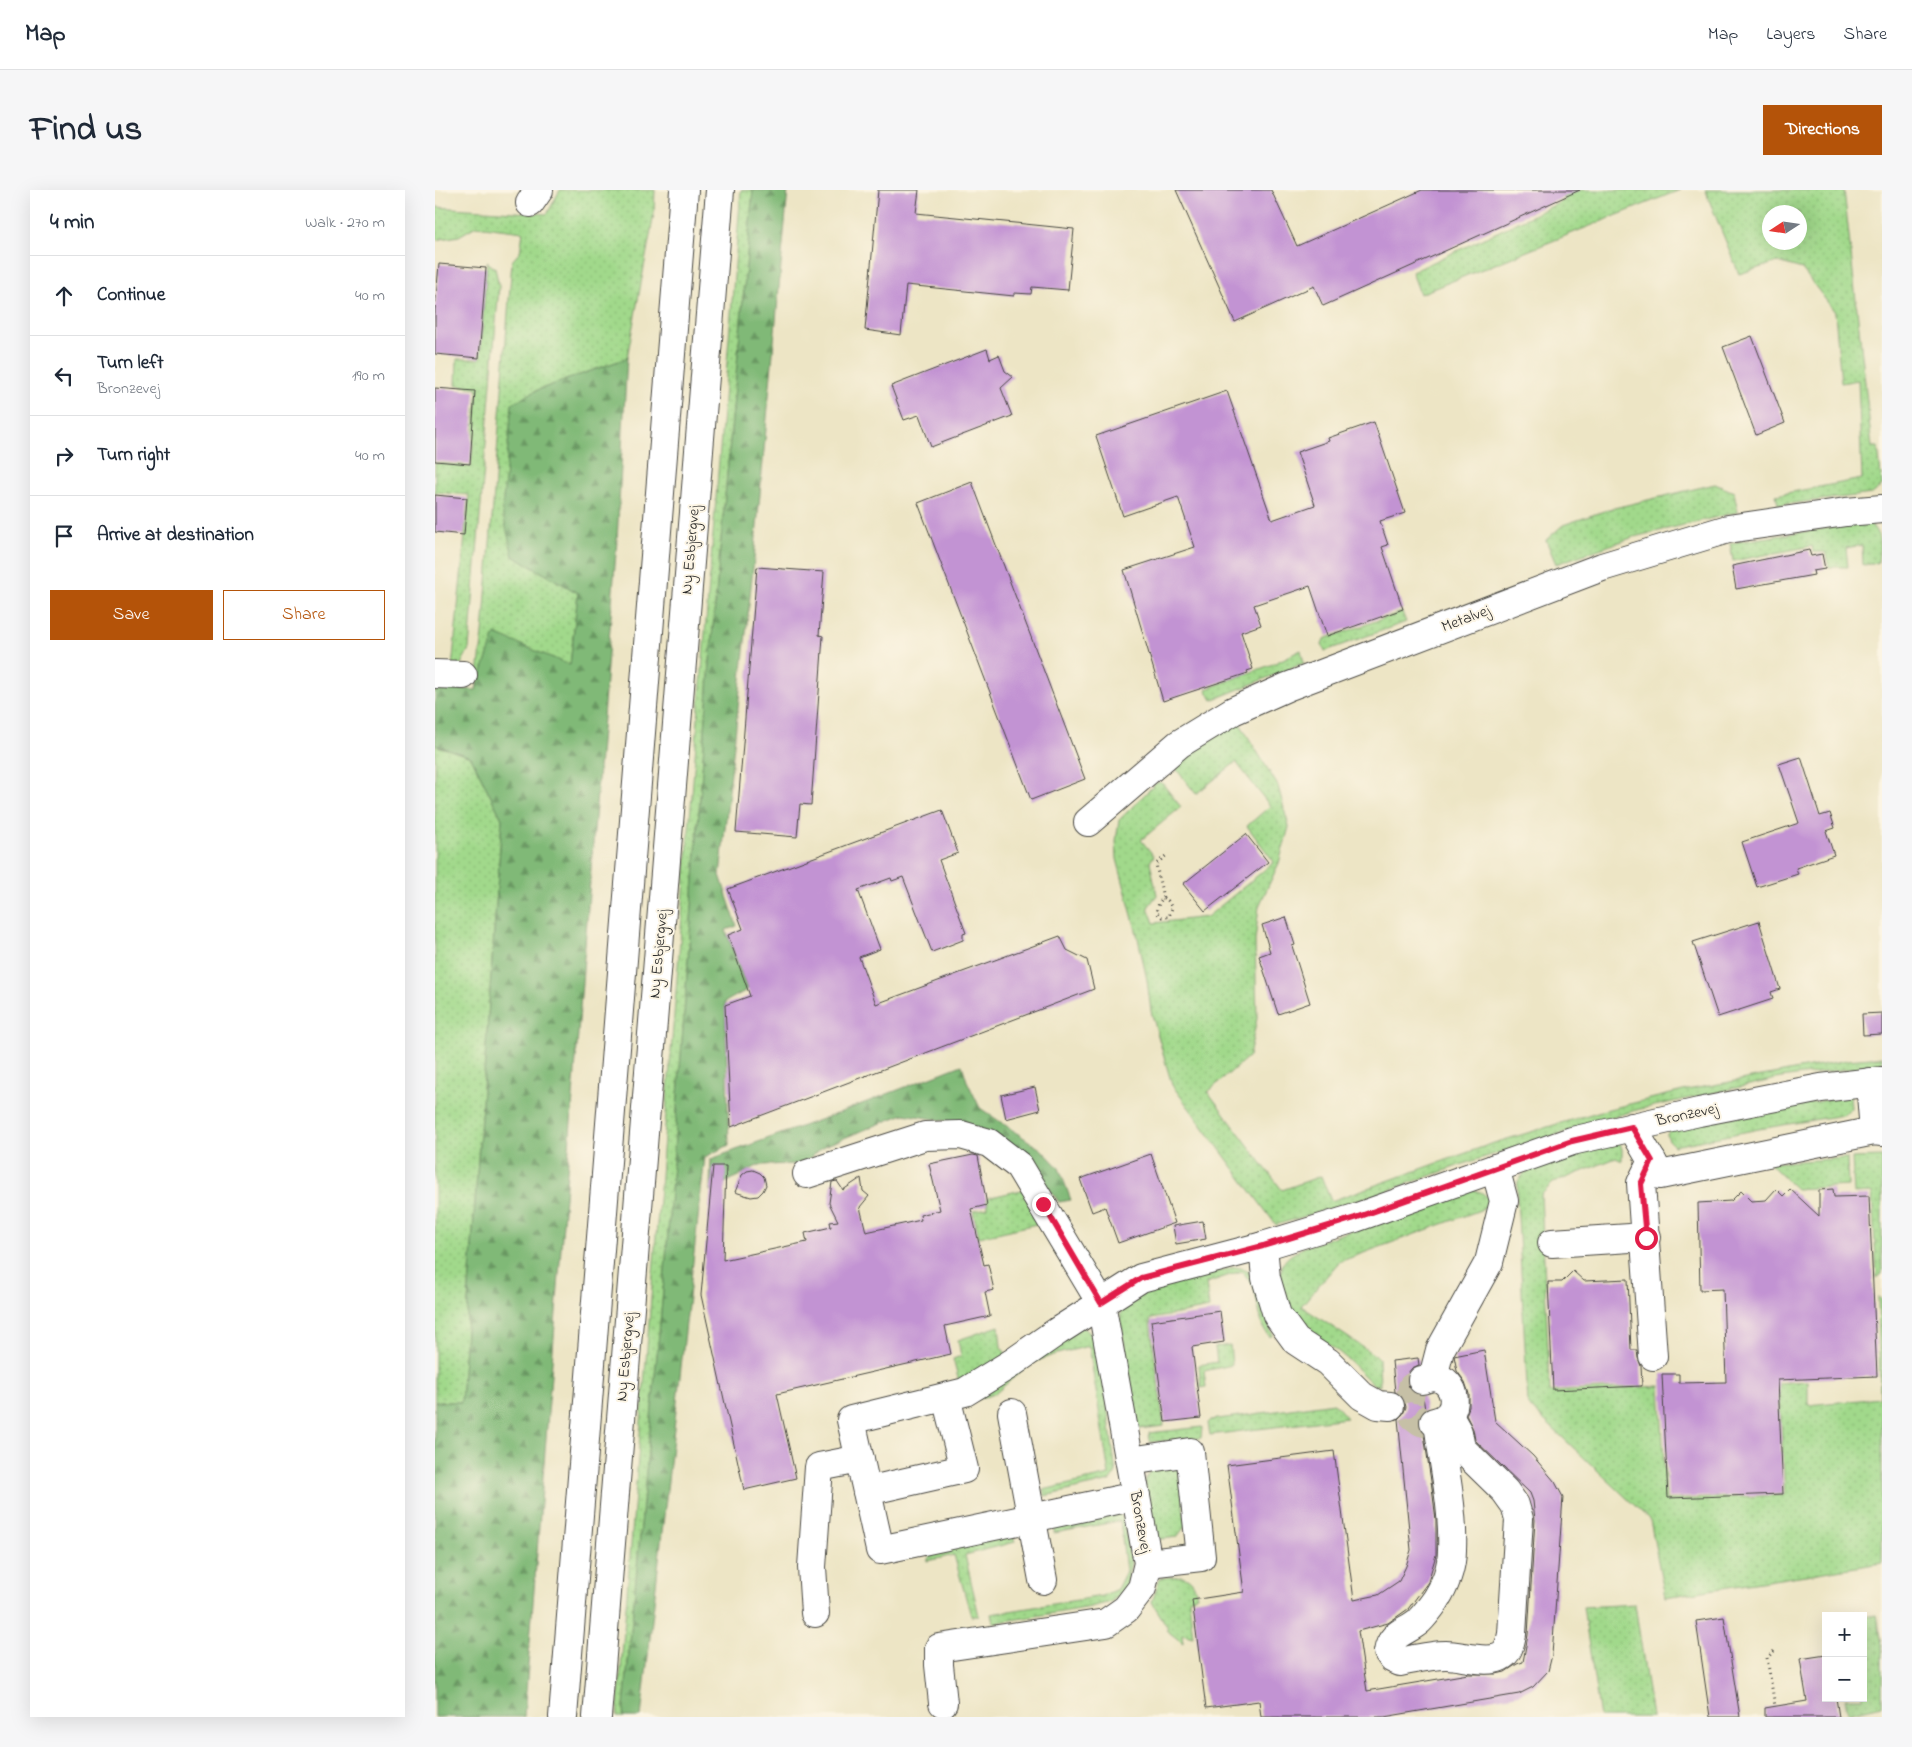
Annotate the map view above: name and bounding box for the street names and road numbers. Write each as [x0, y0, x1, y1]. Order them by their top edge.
street label: Ny Esbjergvej [675, 504, 707, 595]
street label: Metalvej [1438, 598, 1495, 639]
street label: Ny Esbjergvej [643, 908, 675, 999]
street label: Bronzevej [1653, 1097, 1721, 1133]
street label: Ny Esbjergvej [610, 1311, 642, 1402]
street label: Bronzevej [1123, 1488, 1157, 1556]

